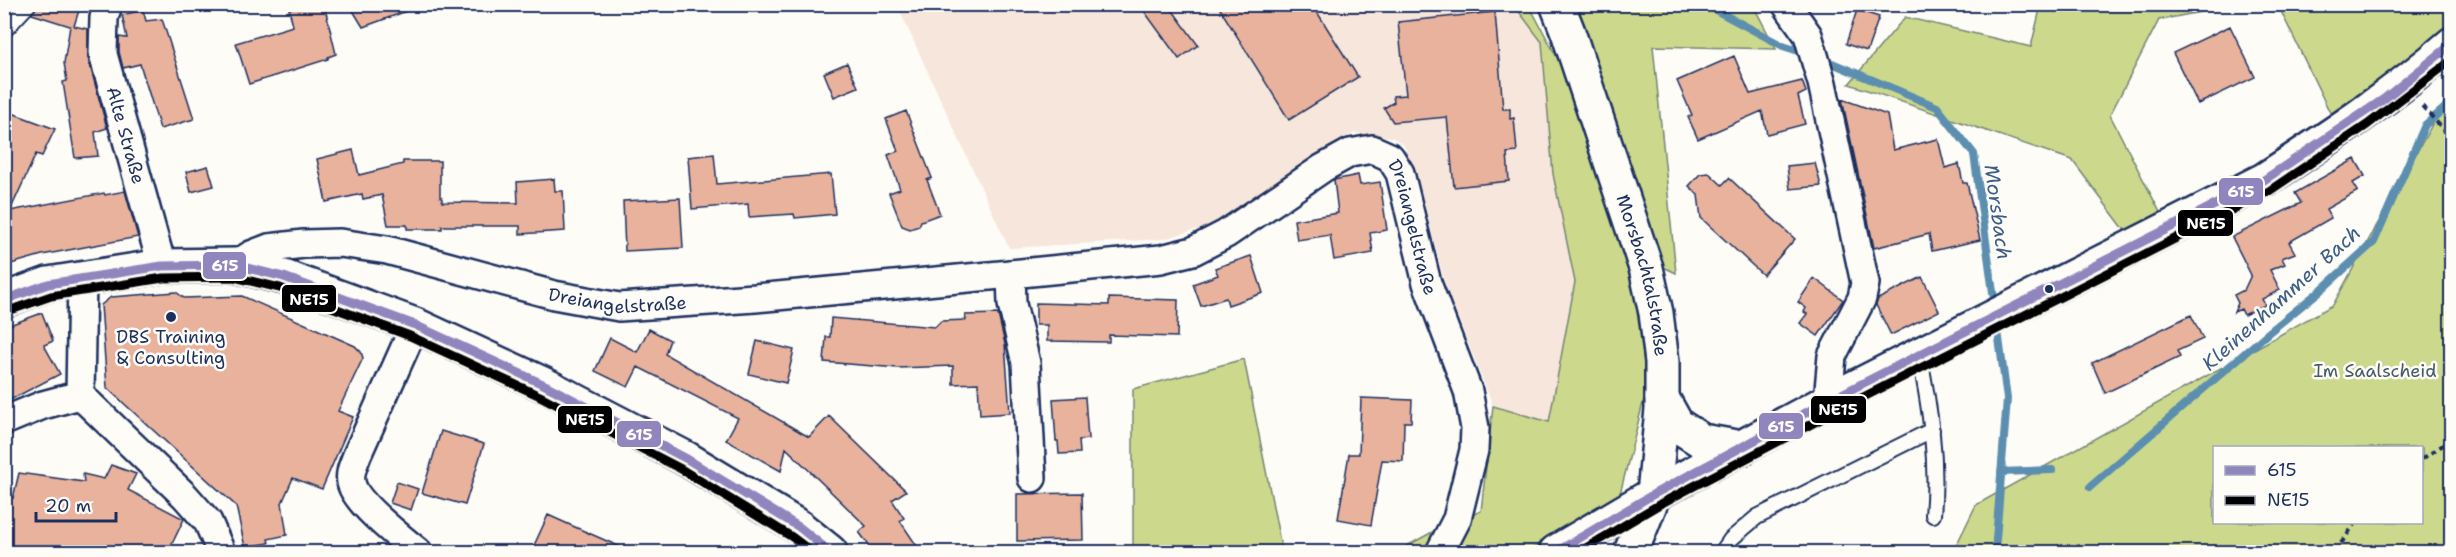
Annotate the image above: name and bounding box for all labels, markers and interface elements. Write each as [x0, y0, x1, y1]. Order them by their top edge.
street label: Alte Straße [101, 84, 151, 187]
street label: Dreiangelstraße [1382, 155, 1442, 298]
water label: Morsbach [1978, 163, 2018, 261]
line badge: 615 [2218, 177, 2264, 206]
text: 615 [2227, 181, 2255, 202]
street label: Morsbachtalstraße [1611, 191, 1673, 358]
line badge: NE15 [2177, 209, 2234, 237]
text: NE15 [2186, 213, 2226, 234]
water label: Kleinenhammer Bach [2196, 220, 2366, 376]
line badge: 615 [202, 251, 247, 280]
text: 615 [211, 255, 239, 276]
street label: Dreiangelstraße [546, 282, 687, 319]
unlabelled marker [2043, 283, 2055, 295]
line badge: NE15 [281, 284, 337, 313]
text: NE15 [289, 289, 329, 310]
marker: DBS Training & Consulting [164, 310, 178, 324]
place label: DBS Training & Consulting [116, 325, 226, 370]
park label: Im Saalscheid [2313, 359, 2437, 383]
line badge: NE15 [1810, 395, 1867, 424]
text: NE15 [1818, 399, 1858, 420]
line badge: NE15 [557, 405, 613, 434]
text: NE15 [565, 409, 605, 430]
line badge: 615 [1758, 412, 1804, 440]
text: 615 [1767, 416, 1795, 437]
line badge: 615 [616, 420, 662, 448]
text: 615 [625, 424, 653, 445]
legend [2213, 446, 2423, 524]
text: 615 [2267, 458, 2296, 482]
scale bar [36, 485, 116, 523]
text: NE15 [2267, 488, 2310, 512]
text: 20 m [45, 494, 91, 518]

